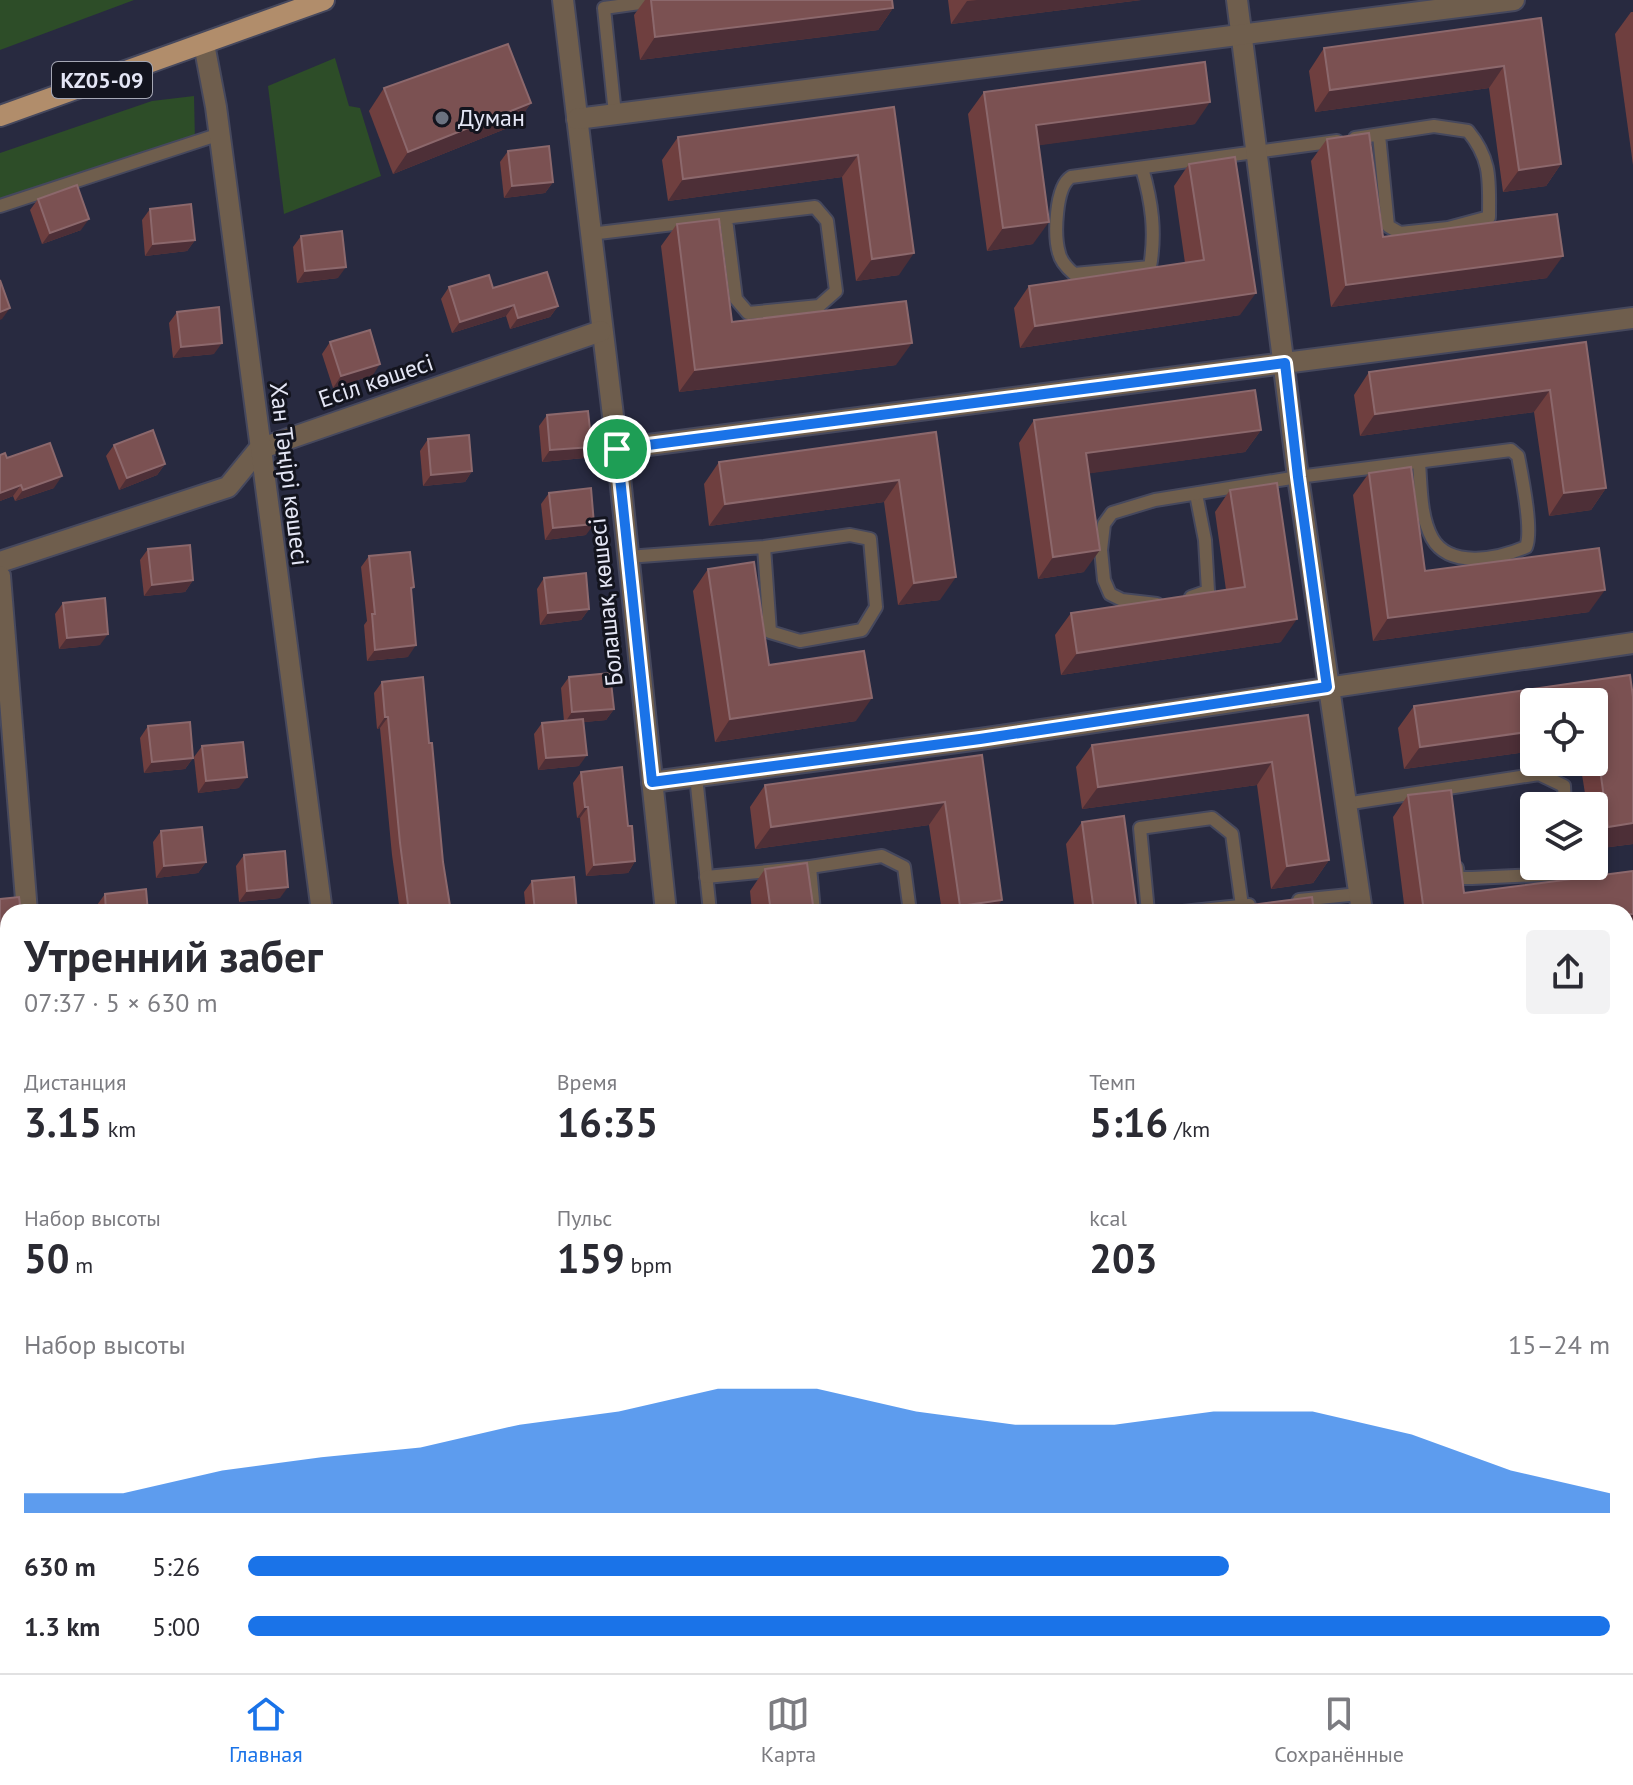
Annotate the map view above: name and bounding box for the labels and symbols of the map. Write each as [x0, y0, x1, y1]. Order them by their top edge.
road number: KZ05-09 [52, 62, 152, 98]
place label: Думан [458, 102, 525, 133]
marker: Думан [433, 109, 451, 127]
street label: Есіл көшесі [314, 346, 437, 415]
street label: Хан Тәңірі көшесі [263, 380, 316, 567]
pin [583, 415, 651, 483]
street label: Болашақ көшесі [581, 516, 630, 688]

